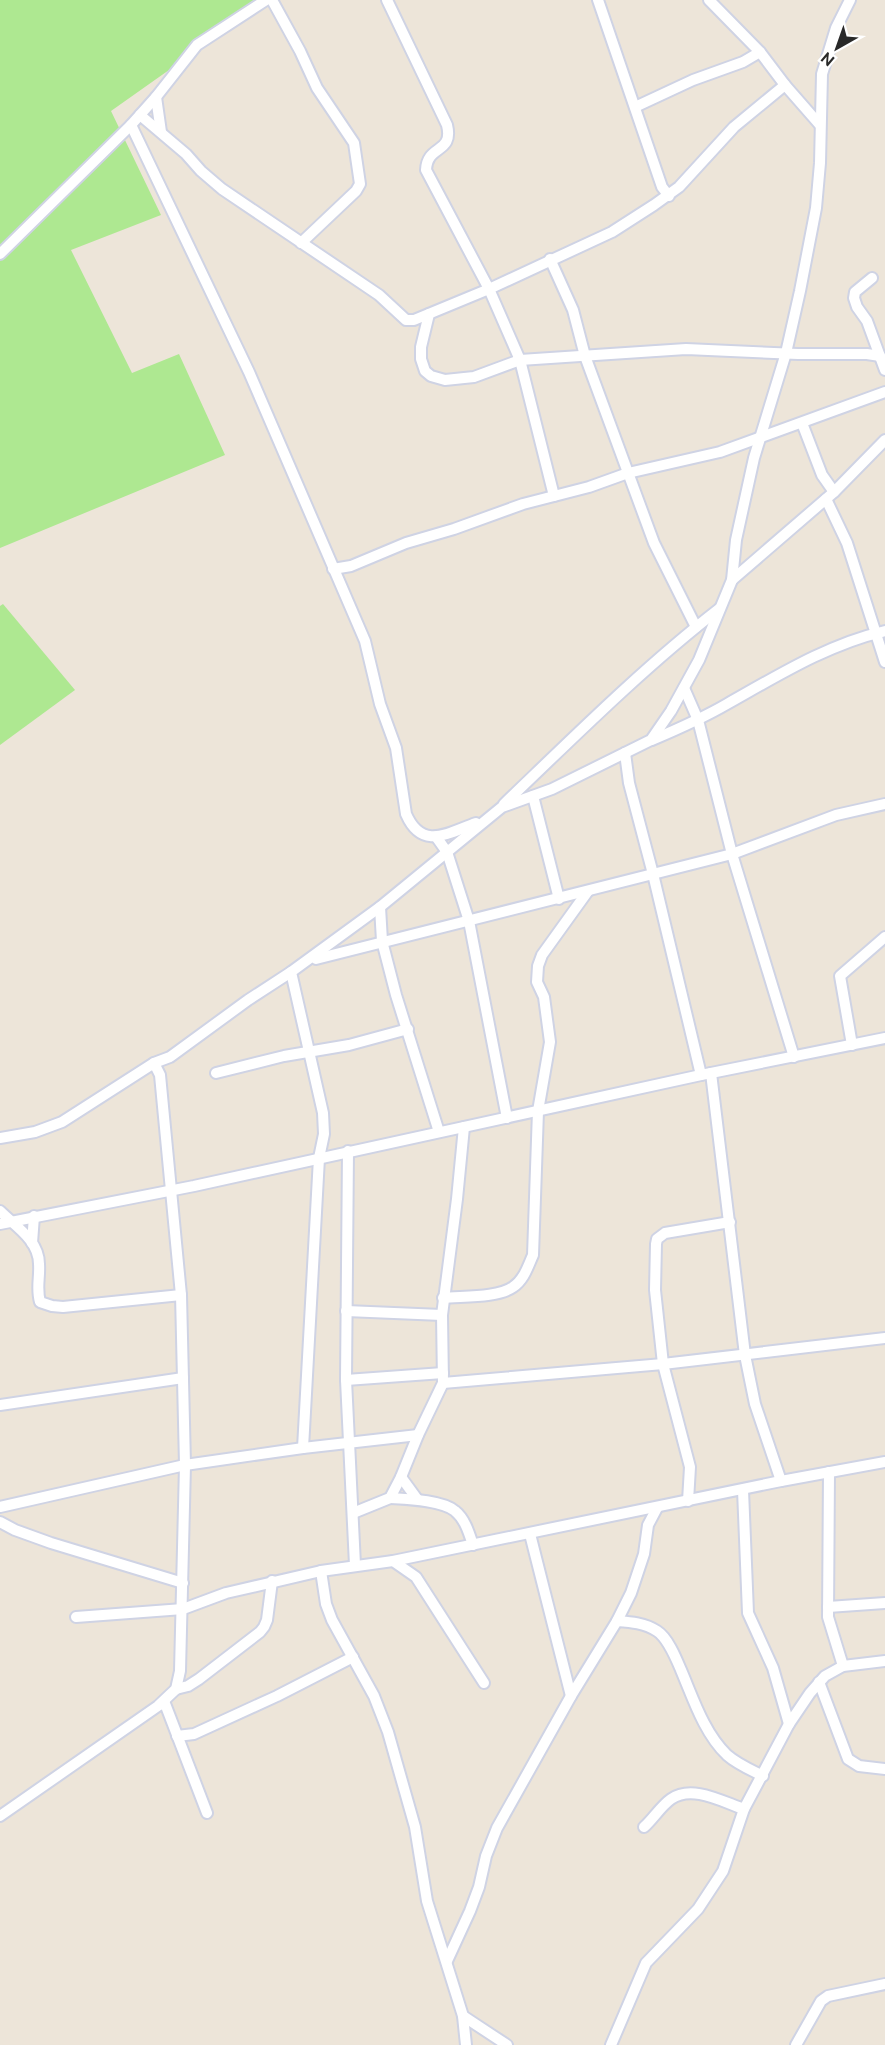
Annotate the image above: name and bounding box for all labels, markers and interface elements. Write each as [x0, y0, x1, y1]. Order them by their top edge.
north arrow [807, 18, 867, 78]
text: N [817, 49, 838, 70]

